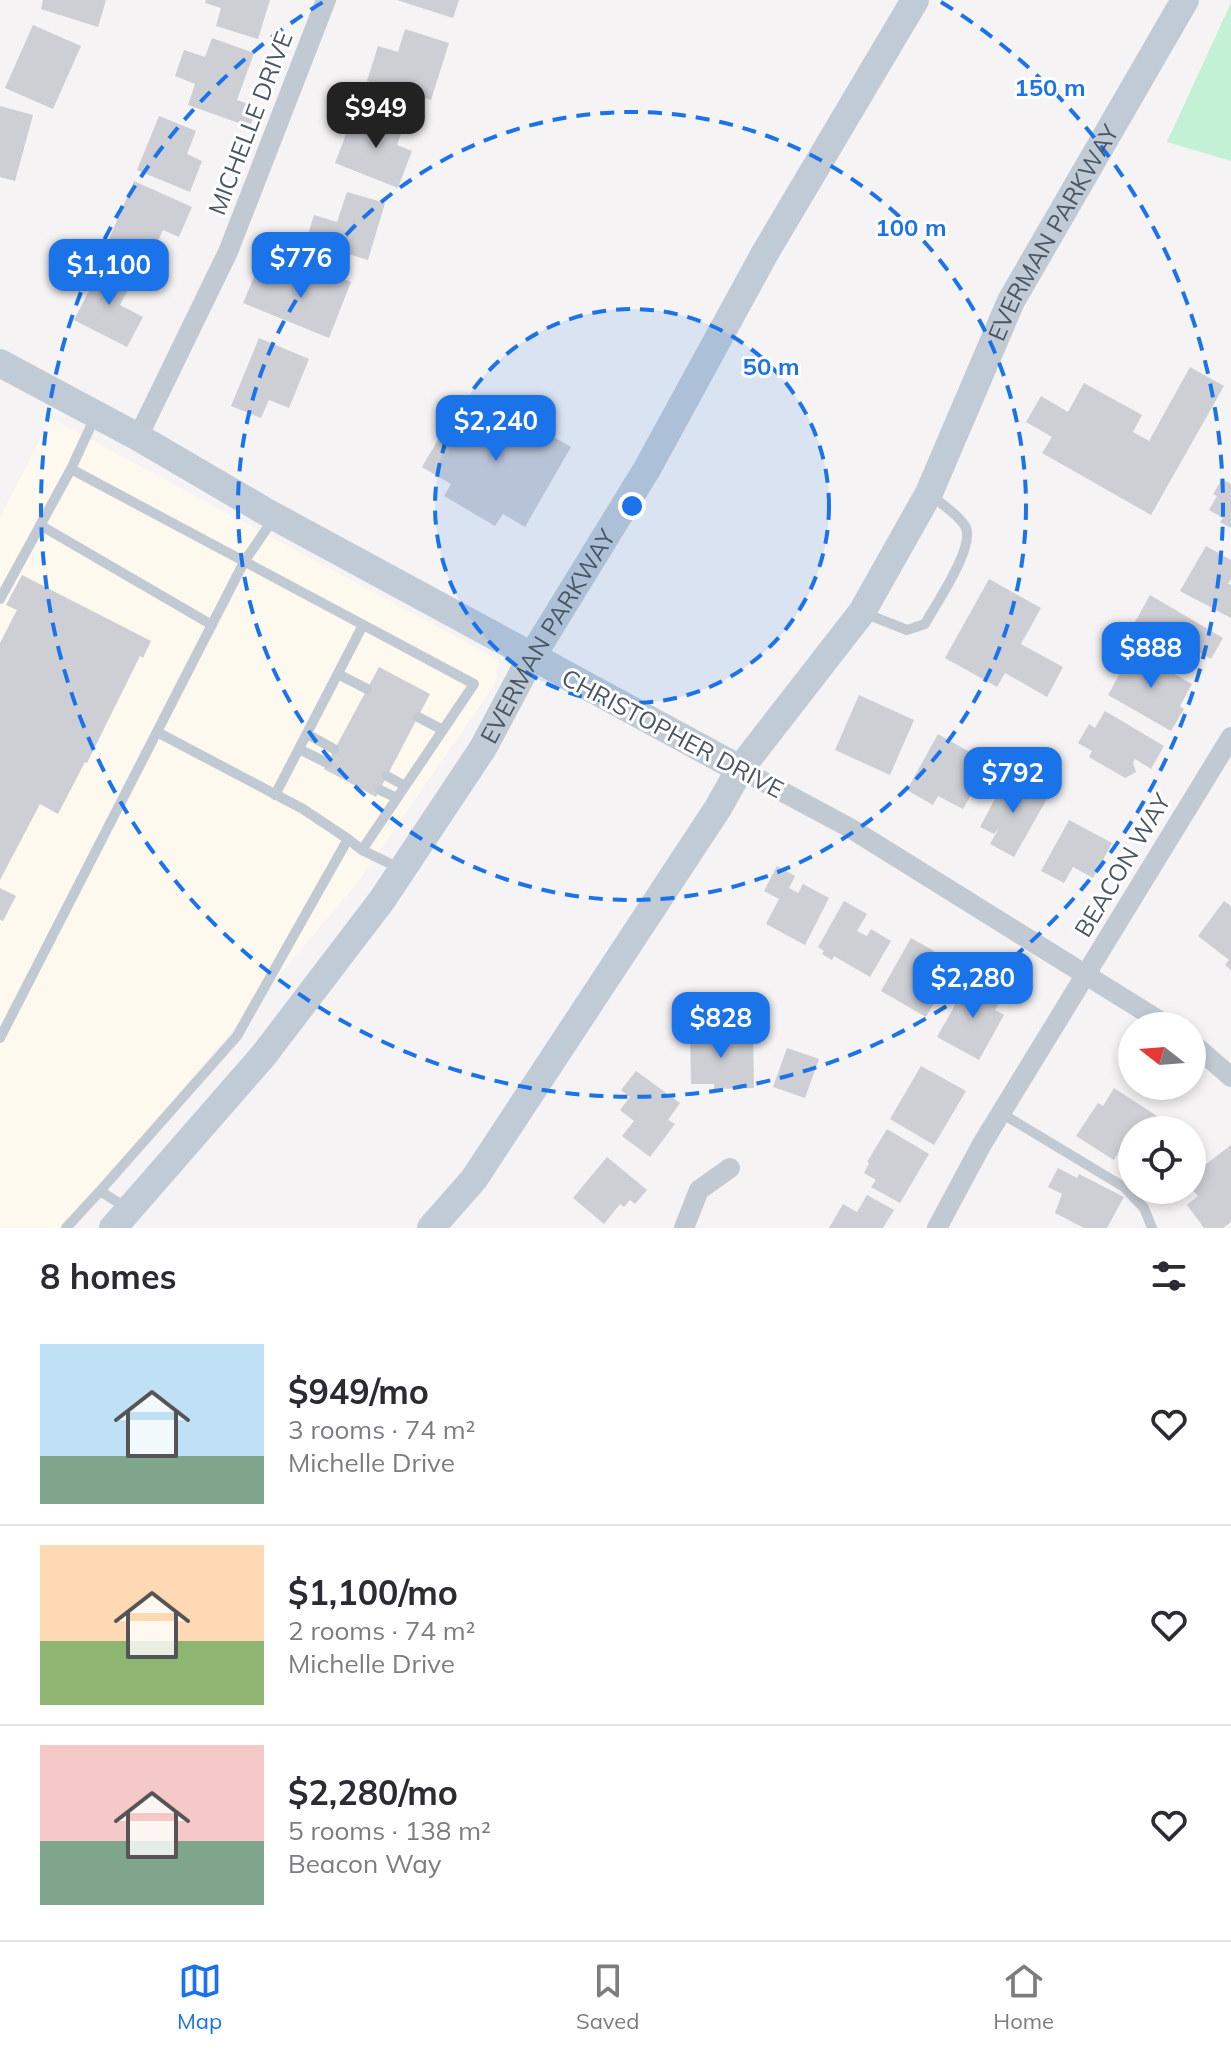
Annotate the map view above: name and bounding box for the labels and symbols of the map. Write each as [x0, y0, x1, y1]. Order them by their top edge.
street label: MICHELLE DRIVE [201, 27, 299, 219]
text: 150 m [1014, 72, 1086, 102]
pin: $949 [329, 82, 423, 150]
street label: EVERMAN PARKWAY [981, 119, 1125, 345]
text: 100 m [875, 212, 947, 242]
pin: $776 [254, 232, 348, 300]
pin: $1,100 [44, 239, 174, 307]
text: 50 m [743, 351, 799, 381]
pin: $2,240 [431, 395, 561, 463]
centre of rings [618, 492, 646, 520]
street label: EVERMAN PARKWAY [473, 523, 622, 748]
pin: $888 [1104, 622, 1198, 690]
street label: CHRISTOPHER DRIVE [557, 662, 789, 804]
pin: $792 [966, 747, 1060, 815]
street label: BEACON WAY [1067, 787, 1177, 942]
pin: $2,280 [908, 952, 1038, 1020]
pin: $828 [674, 992, 768, 1060]
north arrow [1118, 1012, 1206, 1100]

